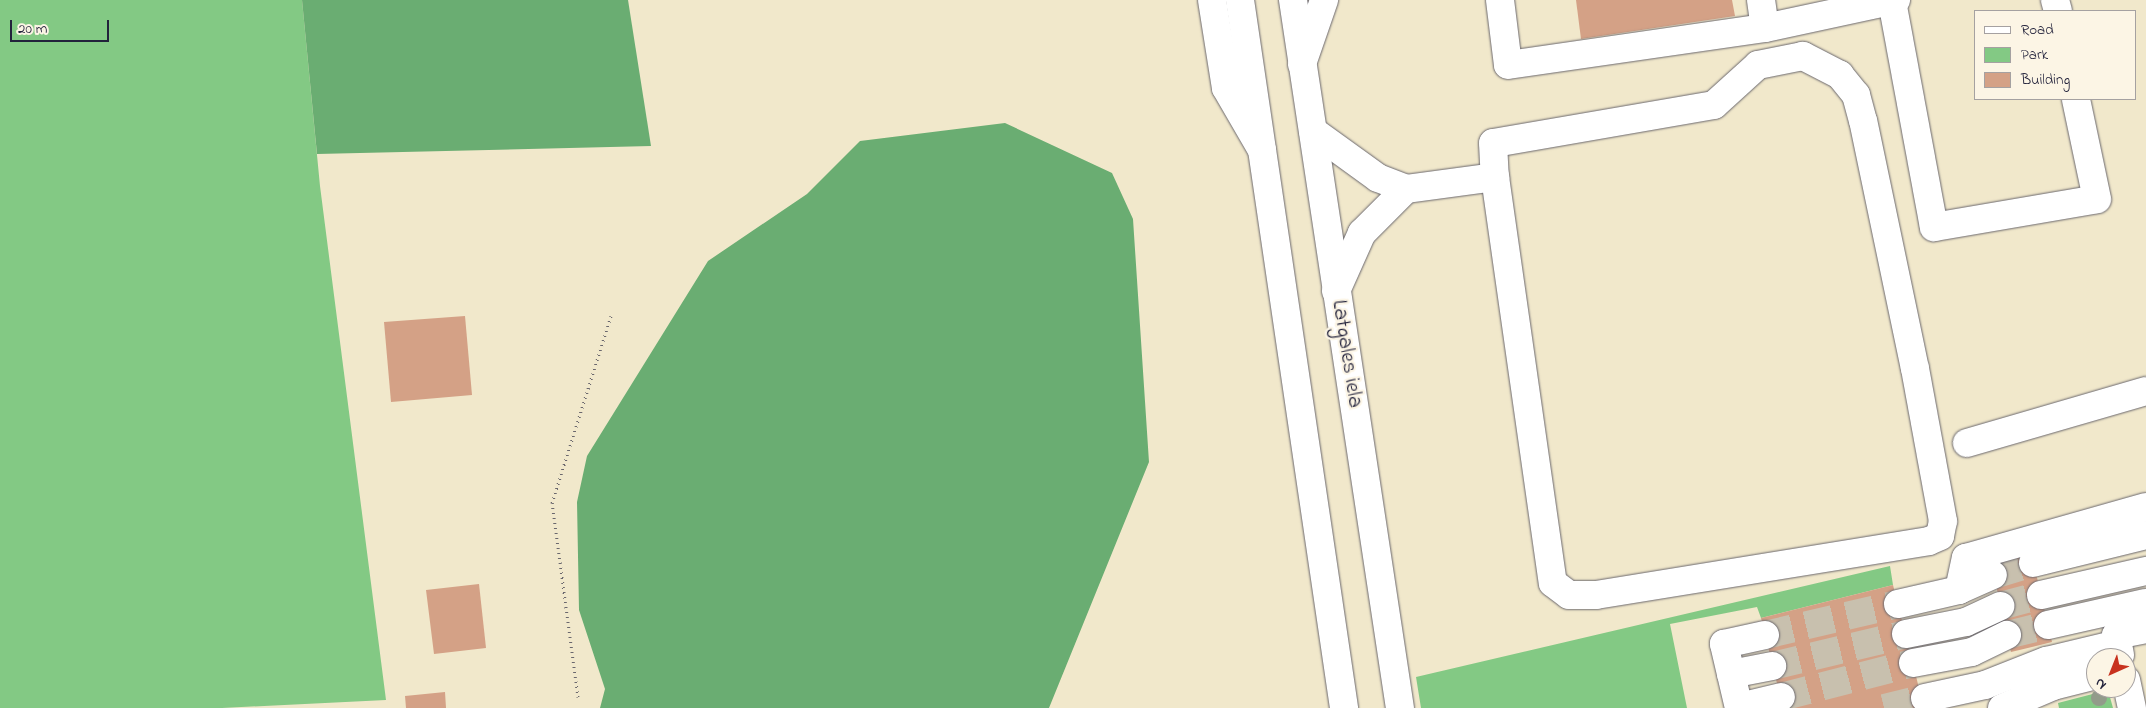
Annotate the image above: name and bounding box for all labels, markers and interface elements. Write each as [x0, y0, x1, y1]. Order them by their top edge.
scale bar [12, 10, 111, 42]
legend [1974, 10, 2136, 100]
text: 20 m [18, 18, 47, 40]
text: Road [2021, 19, 2054, 41]
text: Park [2021, 44, 2048, 66]
text: Building [2021, 69, 2070, 91]
street label: Latgales iela [1324, 298, 1368, 410]
north arrow [2086, 648, 2136, 698]
text: N [2090, 673, 2112, 694]

